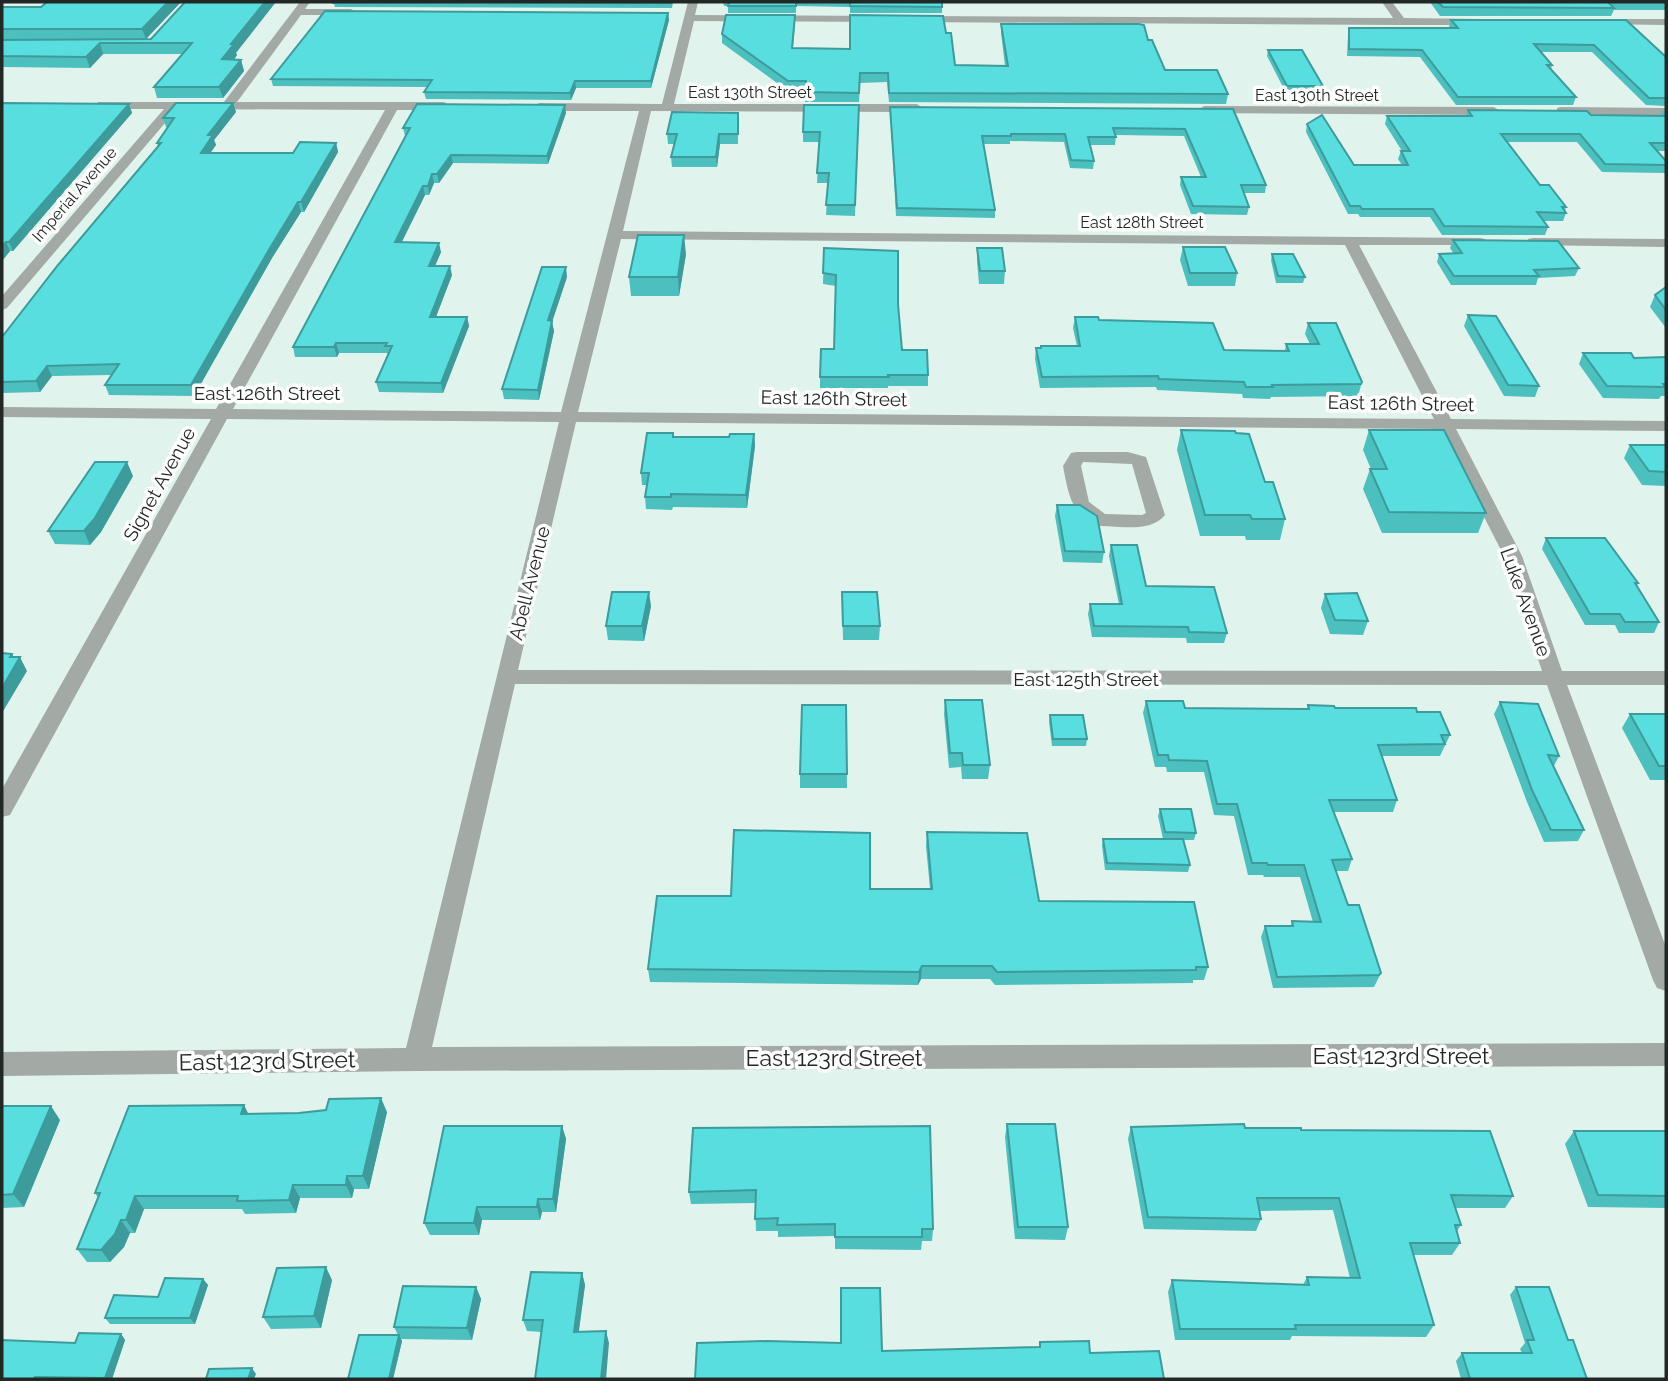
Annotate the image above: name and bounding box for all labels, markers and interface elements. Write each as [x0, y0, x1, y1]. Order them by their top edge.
street label: East 130th Street [688, 83, 813, 102]
street label: East 130th Street [1255, 86, 1380, 105]
street label: Imperial Avenue [28, 143, 121, 246]
street label: East 128th Street [1080, 213, 1204, 232]
street label: East 126th Street [194, 382, 341, 404]
street label: East 126th Street [760, 386, 908, 410]
street label: East 126th Street [1327, 391, 1475, 415]
street label: Signet Avenue [119, 423, 199, 545]
street label: Abell Avenue [504, 524, 554, 642]
street label: Luke Avenue [1496, 545, 1556, 659]
street label: East 125th Street [1013, 668, 1159, 690]
street label: East 123rd Street [1313, 1042, 1490, 1069]
street label: East 123rd Street [746, 1044, 923, 1071]
street label: East 123rd Street [178, 1045, 356, 1076]

